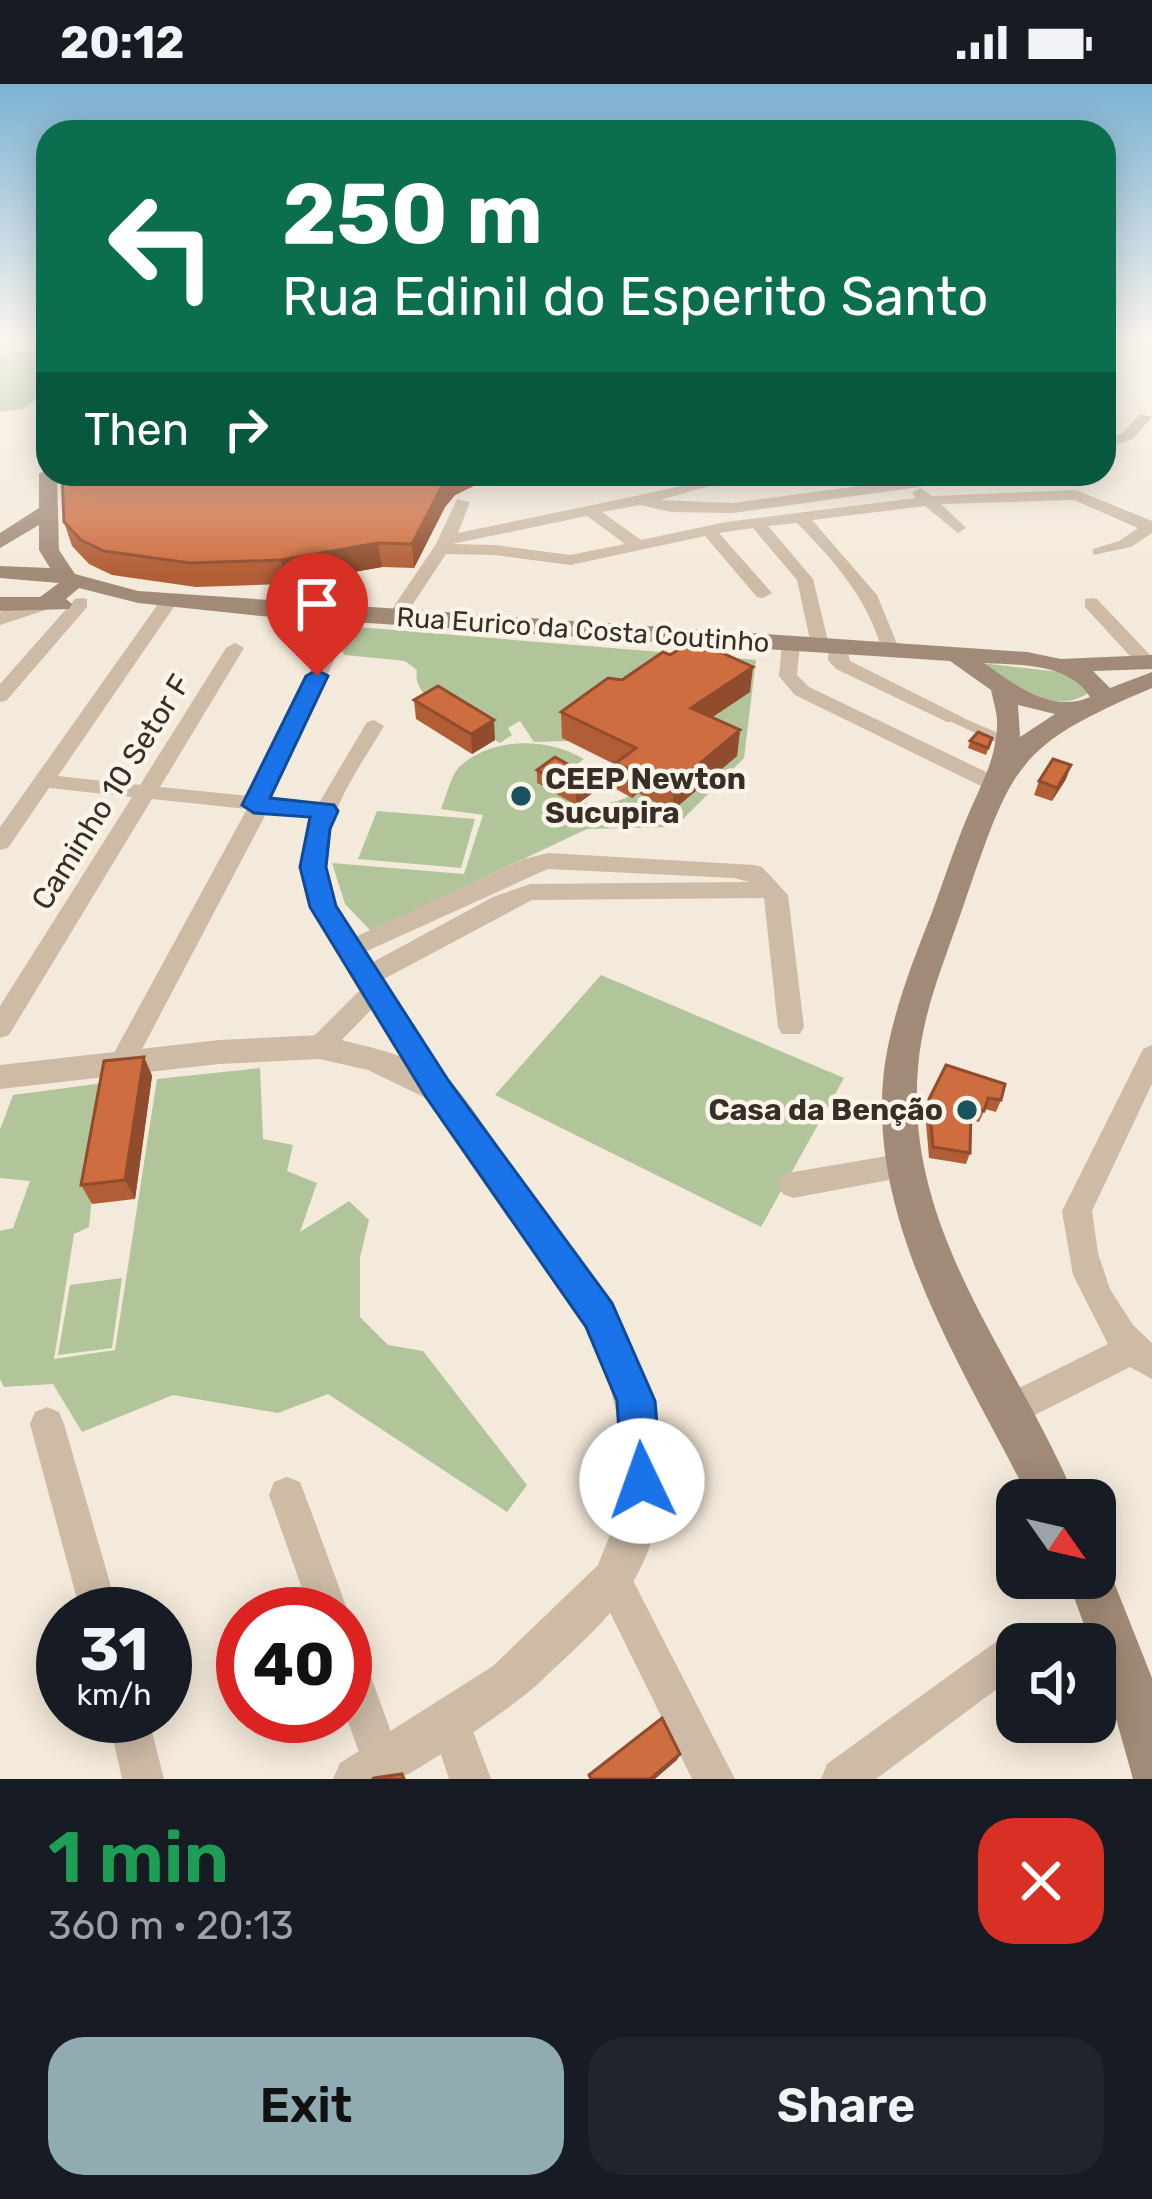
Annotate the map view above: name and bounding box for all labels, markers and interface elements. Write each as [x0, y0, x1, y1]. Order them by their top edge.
text: 20:12 [60, 16, 185, 69]
text: 250 m [282, 164, 543, 264]
icon: left [84, 168, 240, 324]
text: Rua Edinil do Esperito Santo [282, 265, 988, 329]
icon: right [213, 396, 279, 462]
text: Then [84, 403, 189, 456]
pin [266, 553, 368, 676]
icon: arrive [284, 571, 350, 637]
street label: Rua Eurico da Costa Coutinho [395, 601, 771, 659]
street label: Caminho 10 Setor F [24, 668, 198, 916]
place label: CEEP Newton Sucupira [545, 761, 746, 831]
marker: CEEP Newton Sucupira [508, 783, 534, 809]
place label: Casa da Benção [709, 1092, 943, 1128]
marker: Casa da Benção [954, 1097, 980, 1123]
position arrow [579, 1418, 705, 1544]
north arrow [996, 1479, 1116, 1599]
map controls [996, 1479, 1116, 1743]
speed limit sign: 40 [216, 1587, 372, 1743]
text: 31 [80, 1614, 148, 1685]
button: sound [996, 1623, 1116, 1743]
text: km/h [77, 1677, 151, 1713]
text: 1 min [48, 1815, 229, 1900]
button: close [978, 1818, 1104, 1944]
text: 360 m · 20:13 [48, 1903, 294, 1949]
button: Exit [48, 2037, 564, 2175]
button: Share [588, 2037, 1104, 2175]

